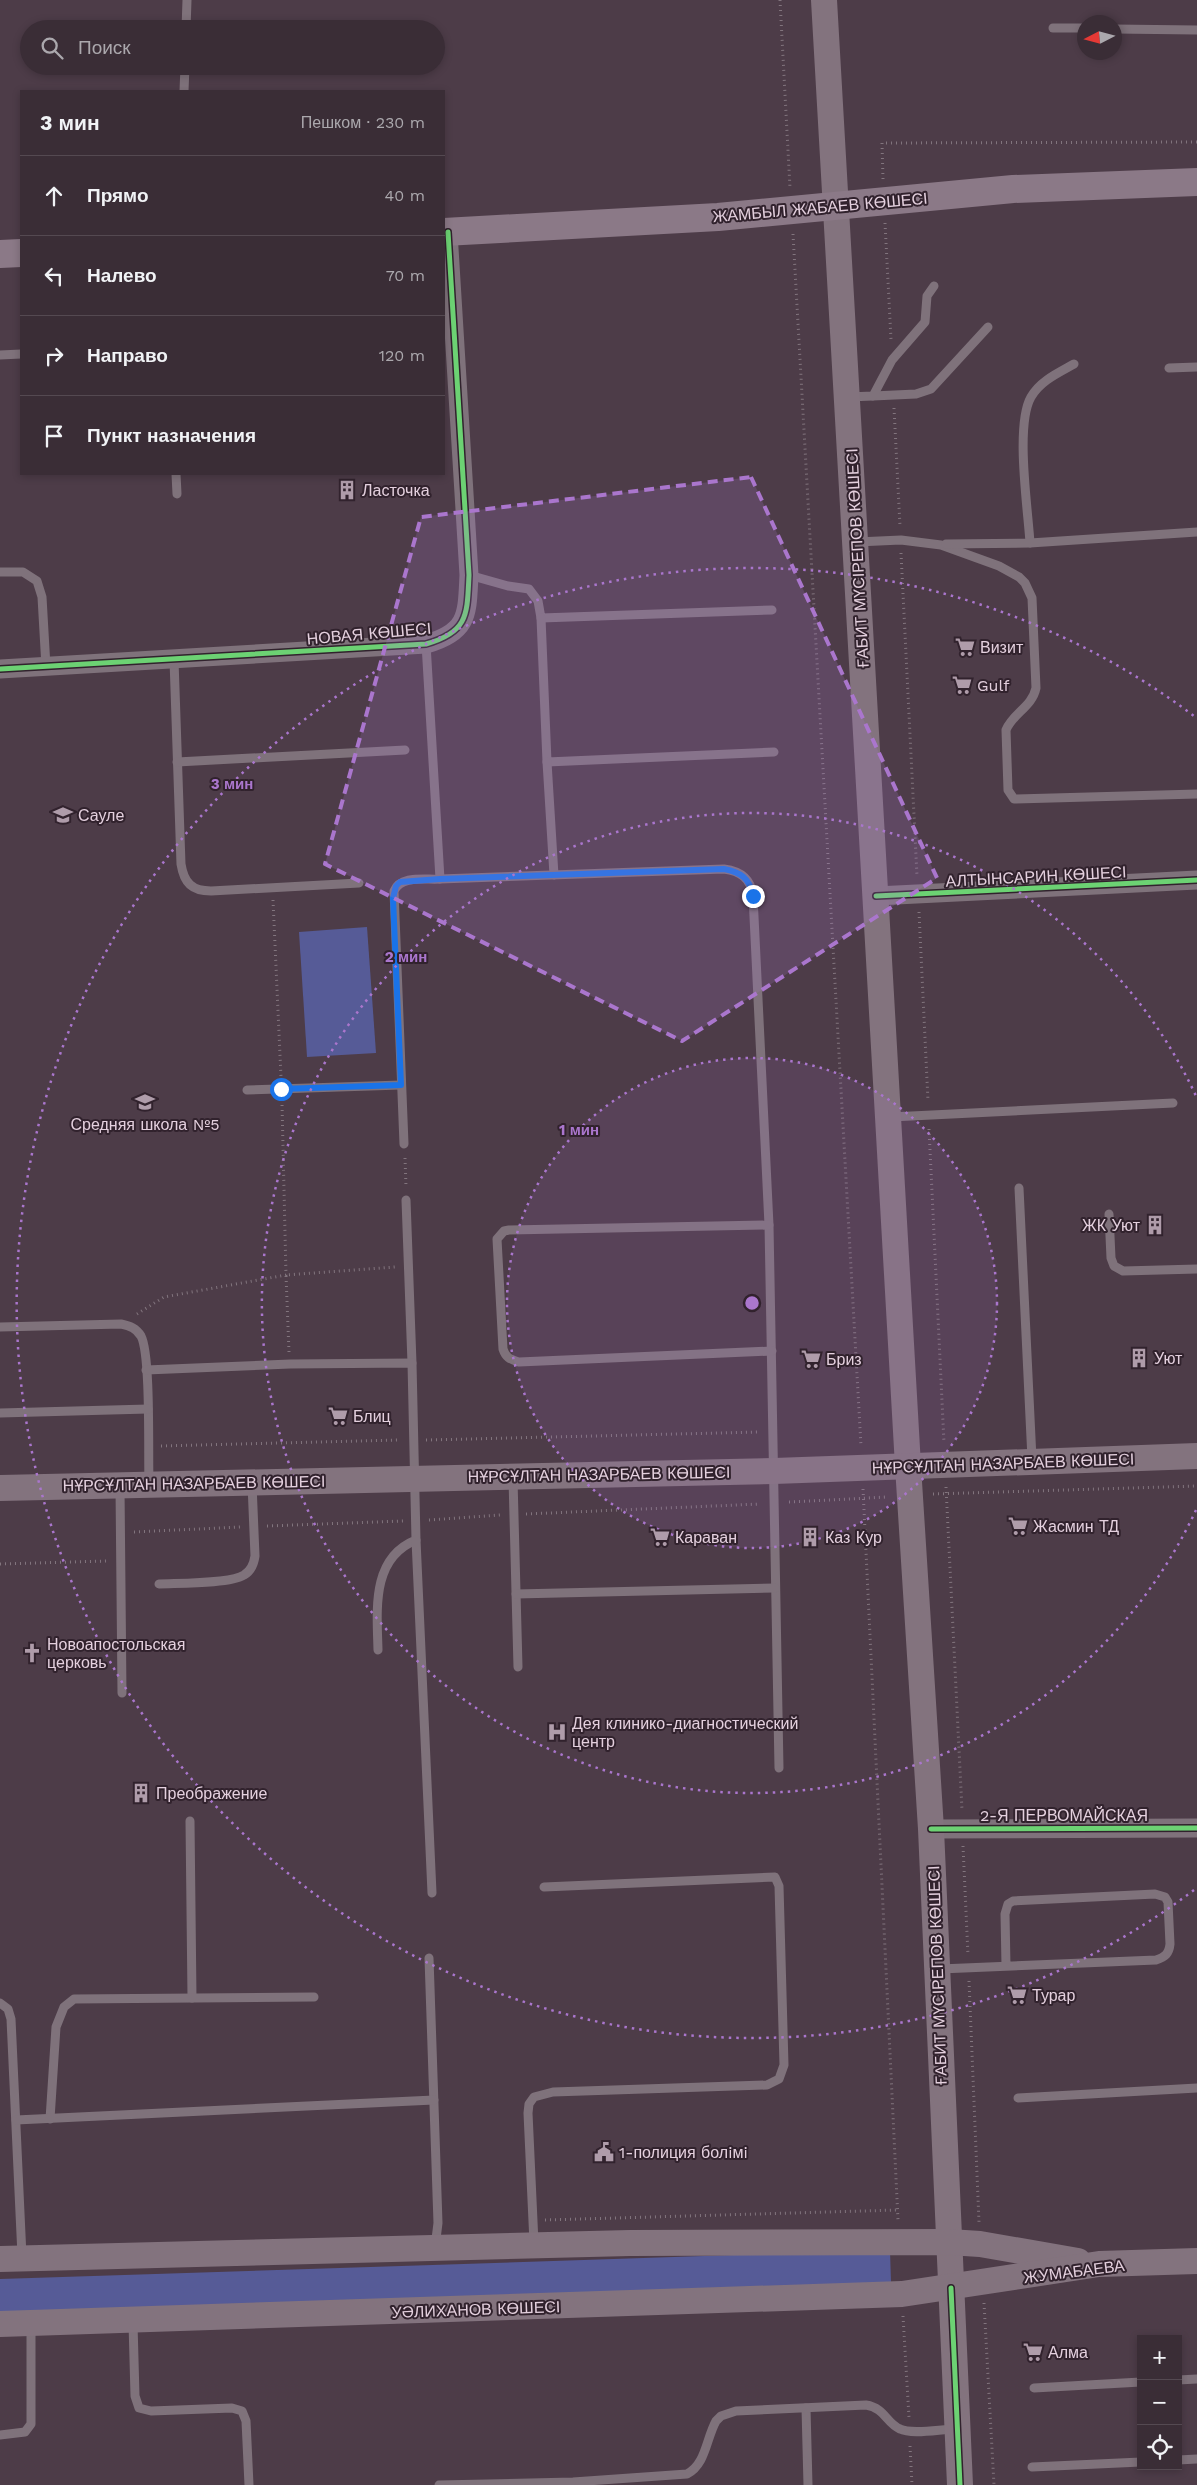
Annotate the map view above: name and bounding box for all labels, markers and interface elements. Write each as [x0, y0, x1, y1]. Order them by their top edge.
north arrow [1077, 15, 1122, 60]
search box [20, 20, 445, 75]
icon: search [38, 34, 66, 62]
text: Поиск [78, 36, 131, 59]
text: 3 мин [40, 110, 100, 135]
text: Пешком · 230 m [301, 113, 425, 132]
icon: ahead [40, 182, 68, 210]
text: Прямо [87, 184, 149, 207]
text: 40 m [385, 186, 425, 205]
street label: ЖАМБЫЛ ЖАБАЕВ КӨШЕСІ [712, 189, 928, 226]
icon: left [40, 262, 68, 290]
text: Налево [87, 264, 157, 287]
text: 70 m [386, 266, 425, 285]
icon: right [40, 342, 68, 370]
text: Направо [87, 344, 168, 367]
text: 120 m [379, 346, 425, 365]
icon: arrive [40, 422, 68, 450]
text: Пункт назначения [87, 424, 256, 447]
street label: ҒАБИТ МҮСІРЕПОВ КӨШЕСІ [842, 448, 873, 669]
building icon: Ласточка [336, 479, 358, 501]
place label: Ласточка [362, 481, 430, 500]
street label: НОВАЯ КӨШЕСІ [306, 619, 432, 648]
supermarket icon: Визит [954, 636, 976, 658]
place label: Визит [980, 638, 1024, 657]
supermarket icon: Gulf [951, 674, 973, 696]
place label: Gulf [977, 676, 1010, 695]
text: 3 мин [211, 775, 253, 793]
school or university icon: Сауле [52, 804, 74, 826]
place label: Сауле [78, 806, 124, 825]
street label: АЛТЫНСАРИН КӨШЕСІ [945, 862, 1127, 891]
route end [742, 885, 765, 908]
text: 2 мин [385, 948, 427, 966]
route start [270, 1078, 293, 1101]
school or university icon: Средняя школа №5 [134, 1091, 156, 1113]
place label: Средняя школа №5 [70, 1115, 220, 1134]
text: 1 мин [559, 1121, 599, 1139]
building icon: ЖК Уют [1144, 1214, 1166, 1236]
place label: ЖК Уют [1082, 1216, 1141, 1235]
centre of rings [743, 1294, 761, 1312]
building icon: Уют [1128, 1347, 1150, 1369]
supermarket icon: Бриз [800, 1348, 822, 1370]
place label: Уют [1154, 1349, 1183, 1368]
place label: Бриз [826, 1350, 862, 1369]
supermarket icon: Блиц [327, 1405, 349, 1427]
place label: Блиц [353, 1407, 391, 1426]
street label: НҰРСҰЛТАН НАЗАРБАЕВ КӨШЕСІ [871, 1449, 1135, 1478]
street label: НҰРСҰЛТАН НАЗАРБАЕВ КӨШЕСІ [468, 1463, 730, 1486]
street label: НҰРСҰЛТАН НАЗАРБАЕВ КӨШЕСІ [63, 1472, 325, 1495]
supermarket icon: Жасмин ТД [1007, 1515, 1029, 1537]
place label: Жасмин ТД [1033, 1517, 1119, 1536]
supermarket icon: Караван [649, 1526, 671, 1548]
building icon: Каз Кур [799, 1526, 821, 1548]
place label: Караван [675, 1528, 737, 1547]
place label: Каз Кур [825, 1528, 882, 1547]
place label: Новоапостольская церковь [47, 1635, 185, 1672]
church icon: Новоапостольская церковь [21, 1642, 43, 1664]
place label: Дея клинико-диагностический центр [572, 1714, 798, 1751]
hospital icon: Дея клинико-диагностический центр [546, 1721, 568, 1743]
building icon: Преображение [130, 1782, 152, 1804]
place label: Преображение [156, 1784, 268, 1803]
street label: 2-Я ПЕРВОМАЙСКАЯ [980, 1806, 1148, 1825]
street label: ҒАБИТ МҮСІРЕПОВ КӨШЕСІ [924, 1865, 951, 2086]
supermarket icon: Турар [1006, 1984, 1028, 2006]
place label: Турар [1032, 1986, 1075, 2005]
public building icon: 1-полиция болiмi [593, 2141, 615, 2163]
place label: 1-полиция болiмi [619, 2143, 748, 2162]
street label: ЖУМАБАЕВА [1022, 2256, 1126, 2287]
street label: УӘЛИХАНОВ КӨШЕСІ [391, 2297, 561, 2322]
map controls [1137, 2335, 1182, 2470]
button: + [1137, 2335, 1182, 2380]
supermarket icon: Алма [1022, 2341, 1044, 2363]
place label: Алма [1048, 2343, 1088, 2362]
button: − [1137, 2380, 1182, 2425]
button: locate [1137, 2425, 1182, 2470]

